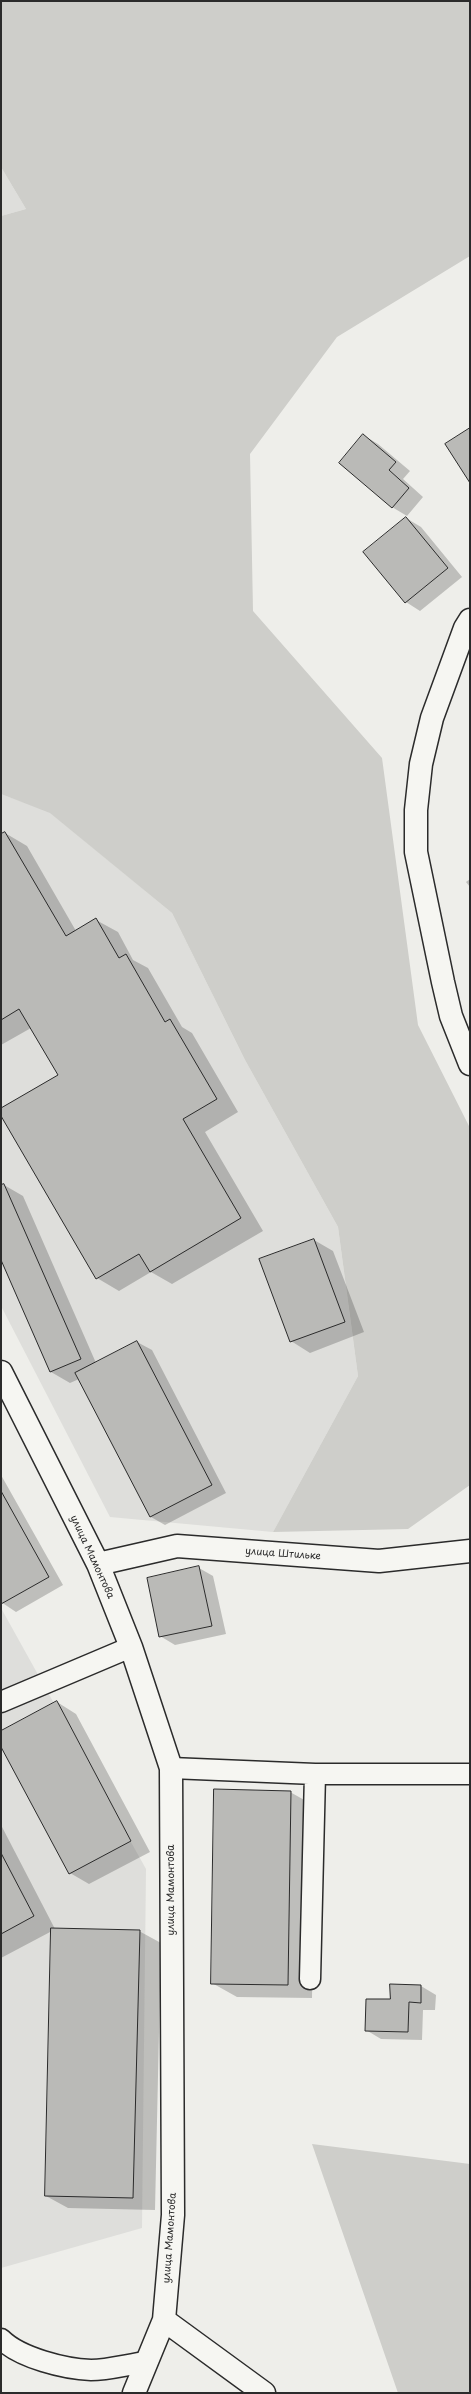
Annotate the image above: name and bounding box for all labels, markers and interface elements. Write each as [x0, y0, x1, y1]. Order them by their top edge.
street label: улица Мамонтова [67, 1513, 117, 1601]
street label: улица Штильке [245, 1545, 321, 1563]
street label: улица Мамонтова [165, 1845, 177, 1935]
street label: улица Мамонтова [161, 2192, 179, 2284]

